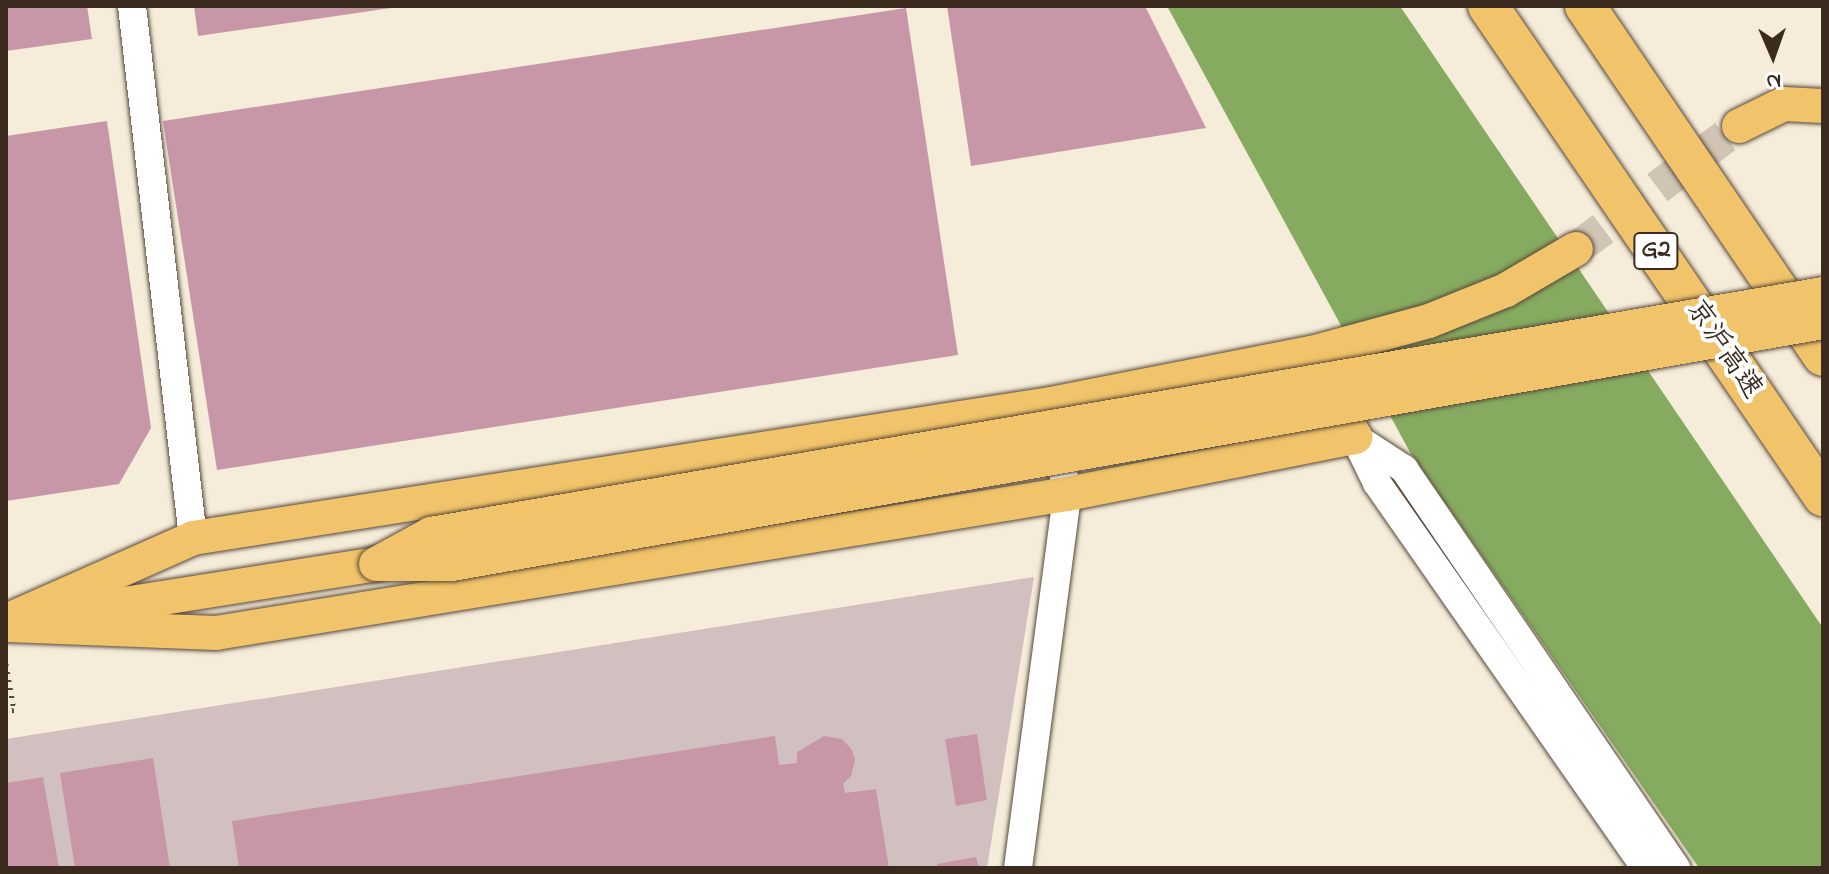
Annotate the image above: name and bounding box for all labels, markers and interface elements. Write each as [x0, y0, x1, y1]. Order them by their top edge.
north arrow [1733, 16, 1813, 96]
text: N [1766, 64, 1782, 96]
road number: G2 [1632, 229, 1680, 273]
street label: 京沪高速 [1678, 294, 1768, 406]

